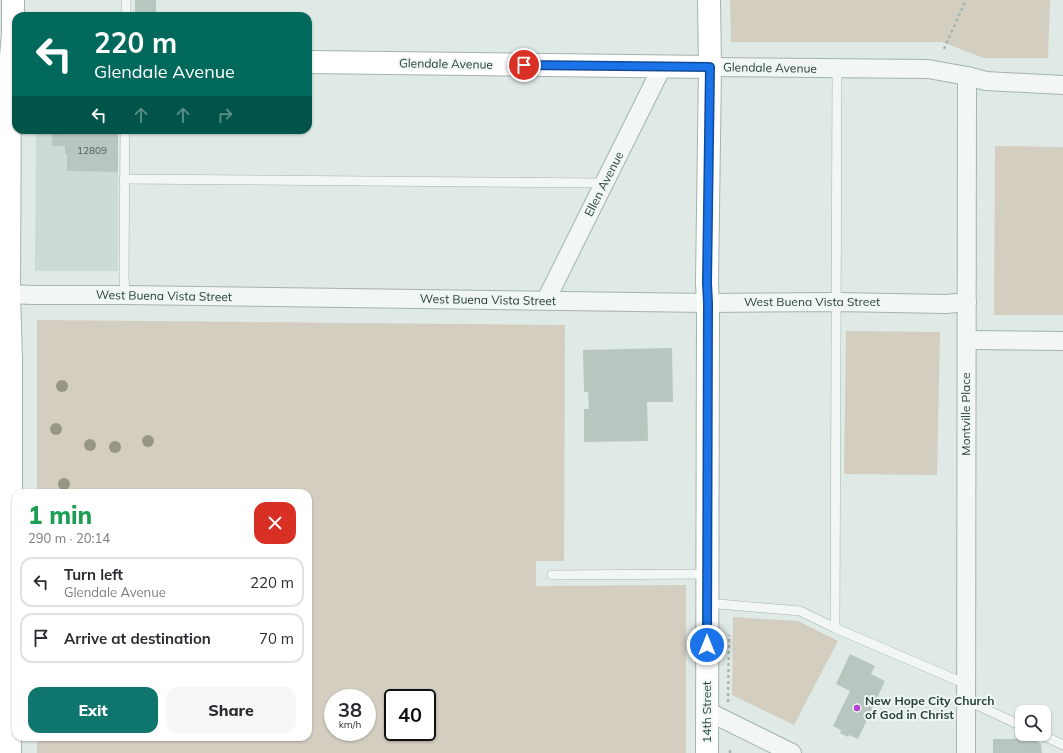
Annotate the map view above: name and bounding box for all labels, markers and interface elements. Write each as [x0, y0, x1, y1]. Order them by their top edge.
text: 220 m [94, 25, 177, 60]
icon: left [28, 28, 80, 80]
pin [507, 48, 541, 82]
icon: arrive [513, 54, 535, 76]
street label: Glendale Avenue [399, 55, 493, 72]
street label: Glendale Avenue [723, 59, 817, 76]
text: Glendale Avenue [94, 60, 235, 83]
icon: left [88, 104, 110, 126]
icon: ahead [130, 104, 152, 126]
icon: ahead [172, 104, 194, 126]
icon: right [214, 104, 236, 126]
house number: 12809 [77, 144, 107, 157]
street label: Ellen Avenue [581, 149, 626, 219]
street label: West Buena Vista Street [96, 287, 232, 304]
street label: West Buena Vista Street [420, 291, 556, 308]
street label: West Buena Vista Street [744, 294, 880, 309]
street label: Montville Place [958, 372, 973, 456]
text: 1 min [28, 500, 92, 530]
button: close [254, 502, 296, 544]
text: 290 m · 20:14 [28, 530, 110, 546]
text: Turn left [64, 565, 123, 584]
icon: left [30, 571, 52, 593]
text: 220 m [250, 573, 294, 592]
text: Glendale Avenue [64, 584, 166, 600]
position arrow [686, 624, 728, 666]
icon: arrive [30, 627, 52, 649]
text: Arrive at destination [64, 629, 211, 648]
text: 70 m [259, 629, 294, 648]
street label: 14th Street [699, 681, 714, 743]
button: Exit [28, 687, 158, 733]
button: Share [166, 687, 296, 733]
speed limit sign: 40 [384, 689, 436, 741]
place label: New Hope City Church of God in Christ [865, 693, 994, 722]
text: 38 [338, 697, 362, 722]
marker: New Hope City Church of God in Christ [852, 703, 862, 713]
map controls [1015, 705, 1051, 741]
button: search [1015, 705, 1051, 741]
text: km/h [339, 718, 361, 731]

